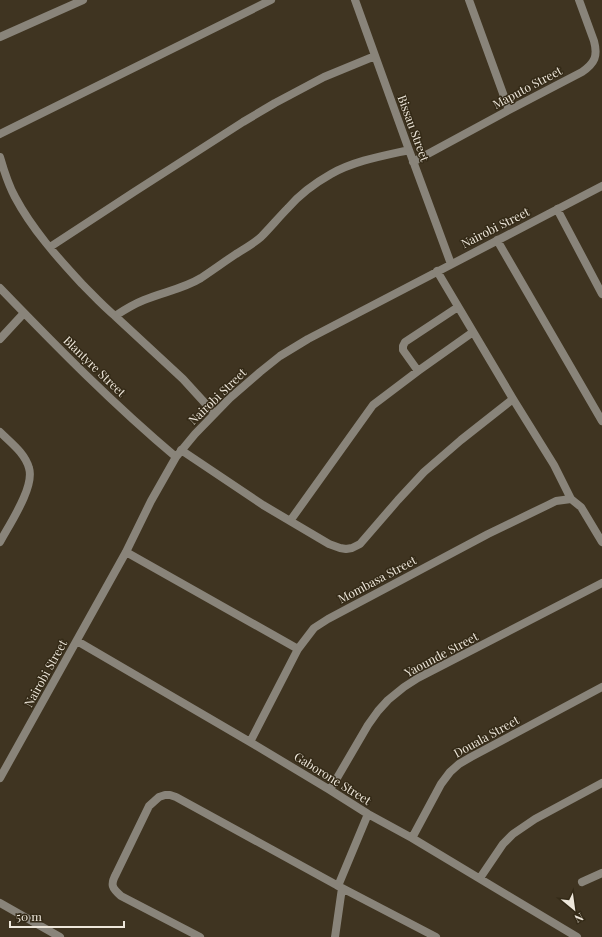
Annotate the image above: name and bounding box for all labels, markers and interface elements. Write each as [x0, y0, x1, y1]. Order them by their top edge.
street label: Maputo Street [490, 62, 565, 112]
street label: Bissau Street [395, 92, 434, 164]
street label: Nairobi Street [458, 203, 533, 251]
street label: Blantyre Street [60, 332, 130, 400]
street label: Nairobi Street [185, 364, 250, 428]
street label: Mombasa Street [335, 551, 420, 606]
street label: Yaounde Street [400, 628, 481, 681]
street label: Nairobi Street [20, 636, 71, 710]
street label: Douala Street [450, 711, 522, 761]
street label: Gaborone Street [292, 748, 375, 808]
north arrow [554, 889, 594, 929]
scale bar [10, 903, 124, 929]
text: 50 m [16, 908, 42, 924]
text: N [572, 910, 586, 927]

